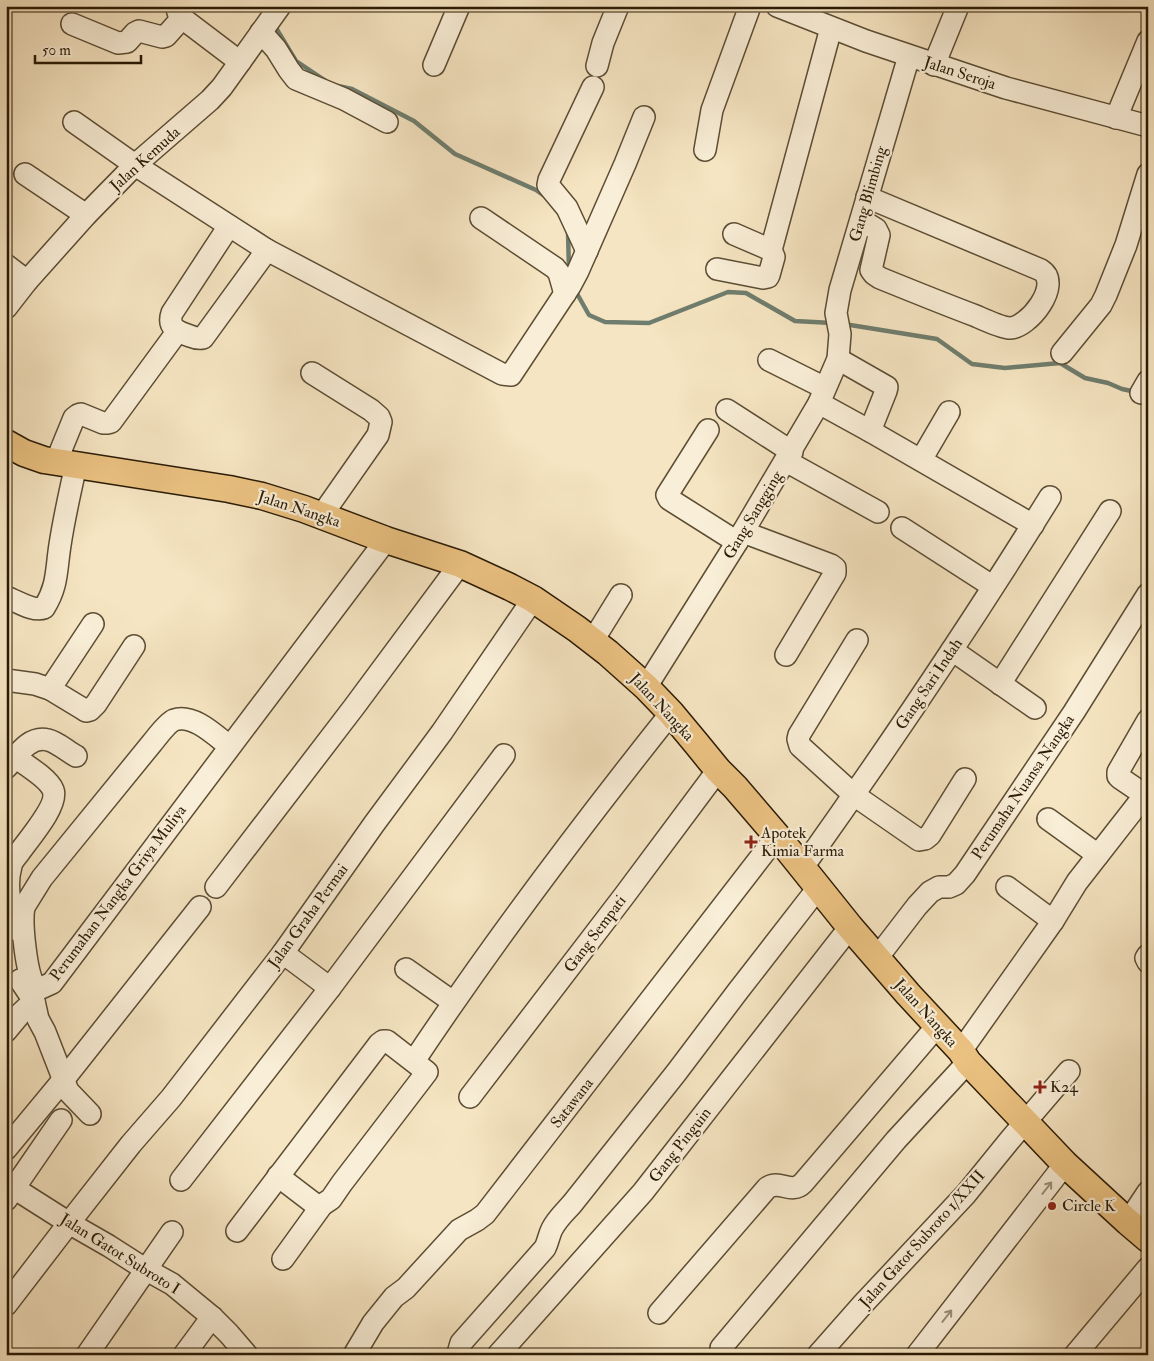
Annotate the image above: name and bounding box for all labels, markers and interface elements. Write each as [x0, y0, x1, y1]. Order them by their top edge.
scale bar [35, 32, 141, 64]
text: 50 m [42, 41, 71, 60]
street label: Jalan Seroja [920, 52, 999, 95]
street label: Jalan Kemuda [105, 122, 185, 197]
street label: Gang Blimbing [845, 143, 892, 244]
street label: Gang Sangging [719, 466, 788, 563]
street label: Jalan Nangka [254, 486, 343, 533]
street label: Gang Sari Indah [891, 634, 967, 734]
street label: Jalan Nangka [624, 668, 699, 746]
street label: Perumaha Nuansa Nangka [967, 710, 1079, 863]
street label: Perumahan Nangka Griya Muliya [45, 801, 191, 985]
place label: Apotek Kimia Farma [760, 823, 845, 861]
marker: Apotek Kimia Farma [745, 836, 757, 848]
street label: Jalan Graha Permai [263, 860, 353, 974]
street label: Gang Sempati [559, 891, 631, 977]
street label: Jalan Nangka [888, 974, 962, 1053]
street label: Satawana [546, 1074, 598, 1132]
place label: K24 [1050, 1077, 1079, 1097]
marker: K24 [1034, 1081, 1046, 1093]
street label: Gang Pinguin [644, 1103, 716, 1187]
street label: Jalan Gatot Subroto 1/XXII [854, 1166, 990, 1314]
one-way arrow [1042, 1181, 1052, 1195]
place label: Circle K [1062, 1196, 1116, 1216]
marker: Circle K [1046, 1200, 1058, 1212]
street label: Jalan Gatot Subroto I [55, 1209, 184, 1300]
one-way arrow [942, 1310, 953, 1323]

